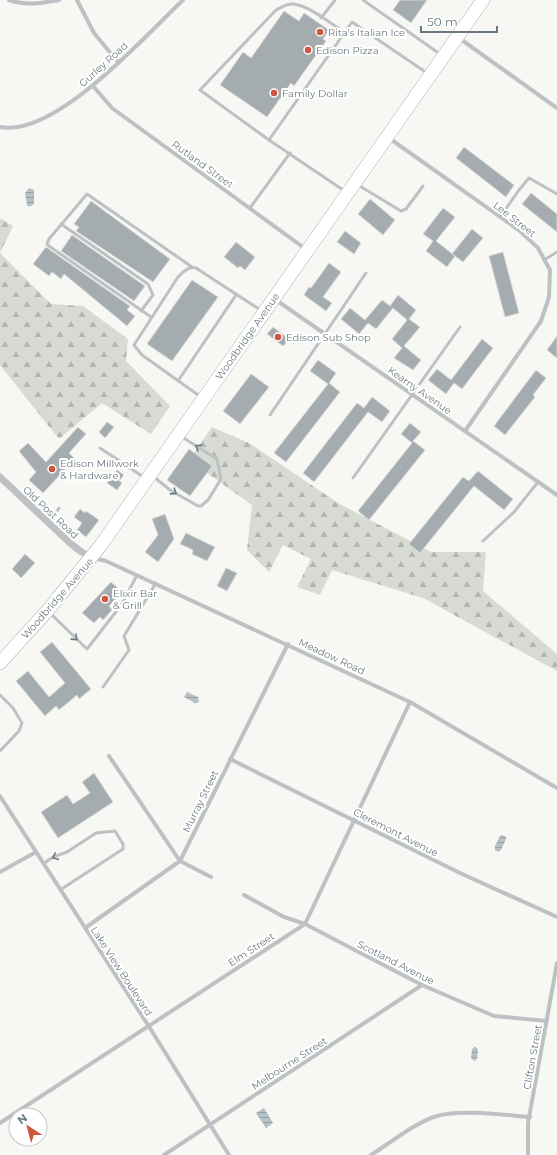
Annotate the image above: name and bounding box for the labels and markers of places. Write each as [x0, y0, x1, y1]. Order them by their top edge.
place label: Rita's Italian Ice [328, 26, 405, 39]
marker: Rita's Italian Ice [315, 27, 325, 37]
place label: Edison Pizza [316, 44, 379, 57]
marker: Edison Pizza [303, 45, 313, 55]
place label: Family Dollar [282, 87, 348, 100]
marker: Family Dollar [269, 88, 279, 98]
place label: Edison Sub Shop [286, 331, 371, 344]
marker: Edison Sub Shop [273, 332, 283, 342]
place label: Edison Millwork & Hardware [60, 457, 139, 482]
marker: Edison Millwork & Hardware [47, 464, 57, 474]
place label: Elixir Bar & Grill [113, 587, 157, 612]
marker: Elixir Bar & Grill [100, 594, 110, 604]

